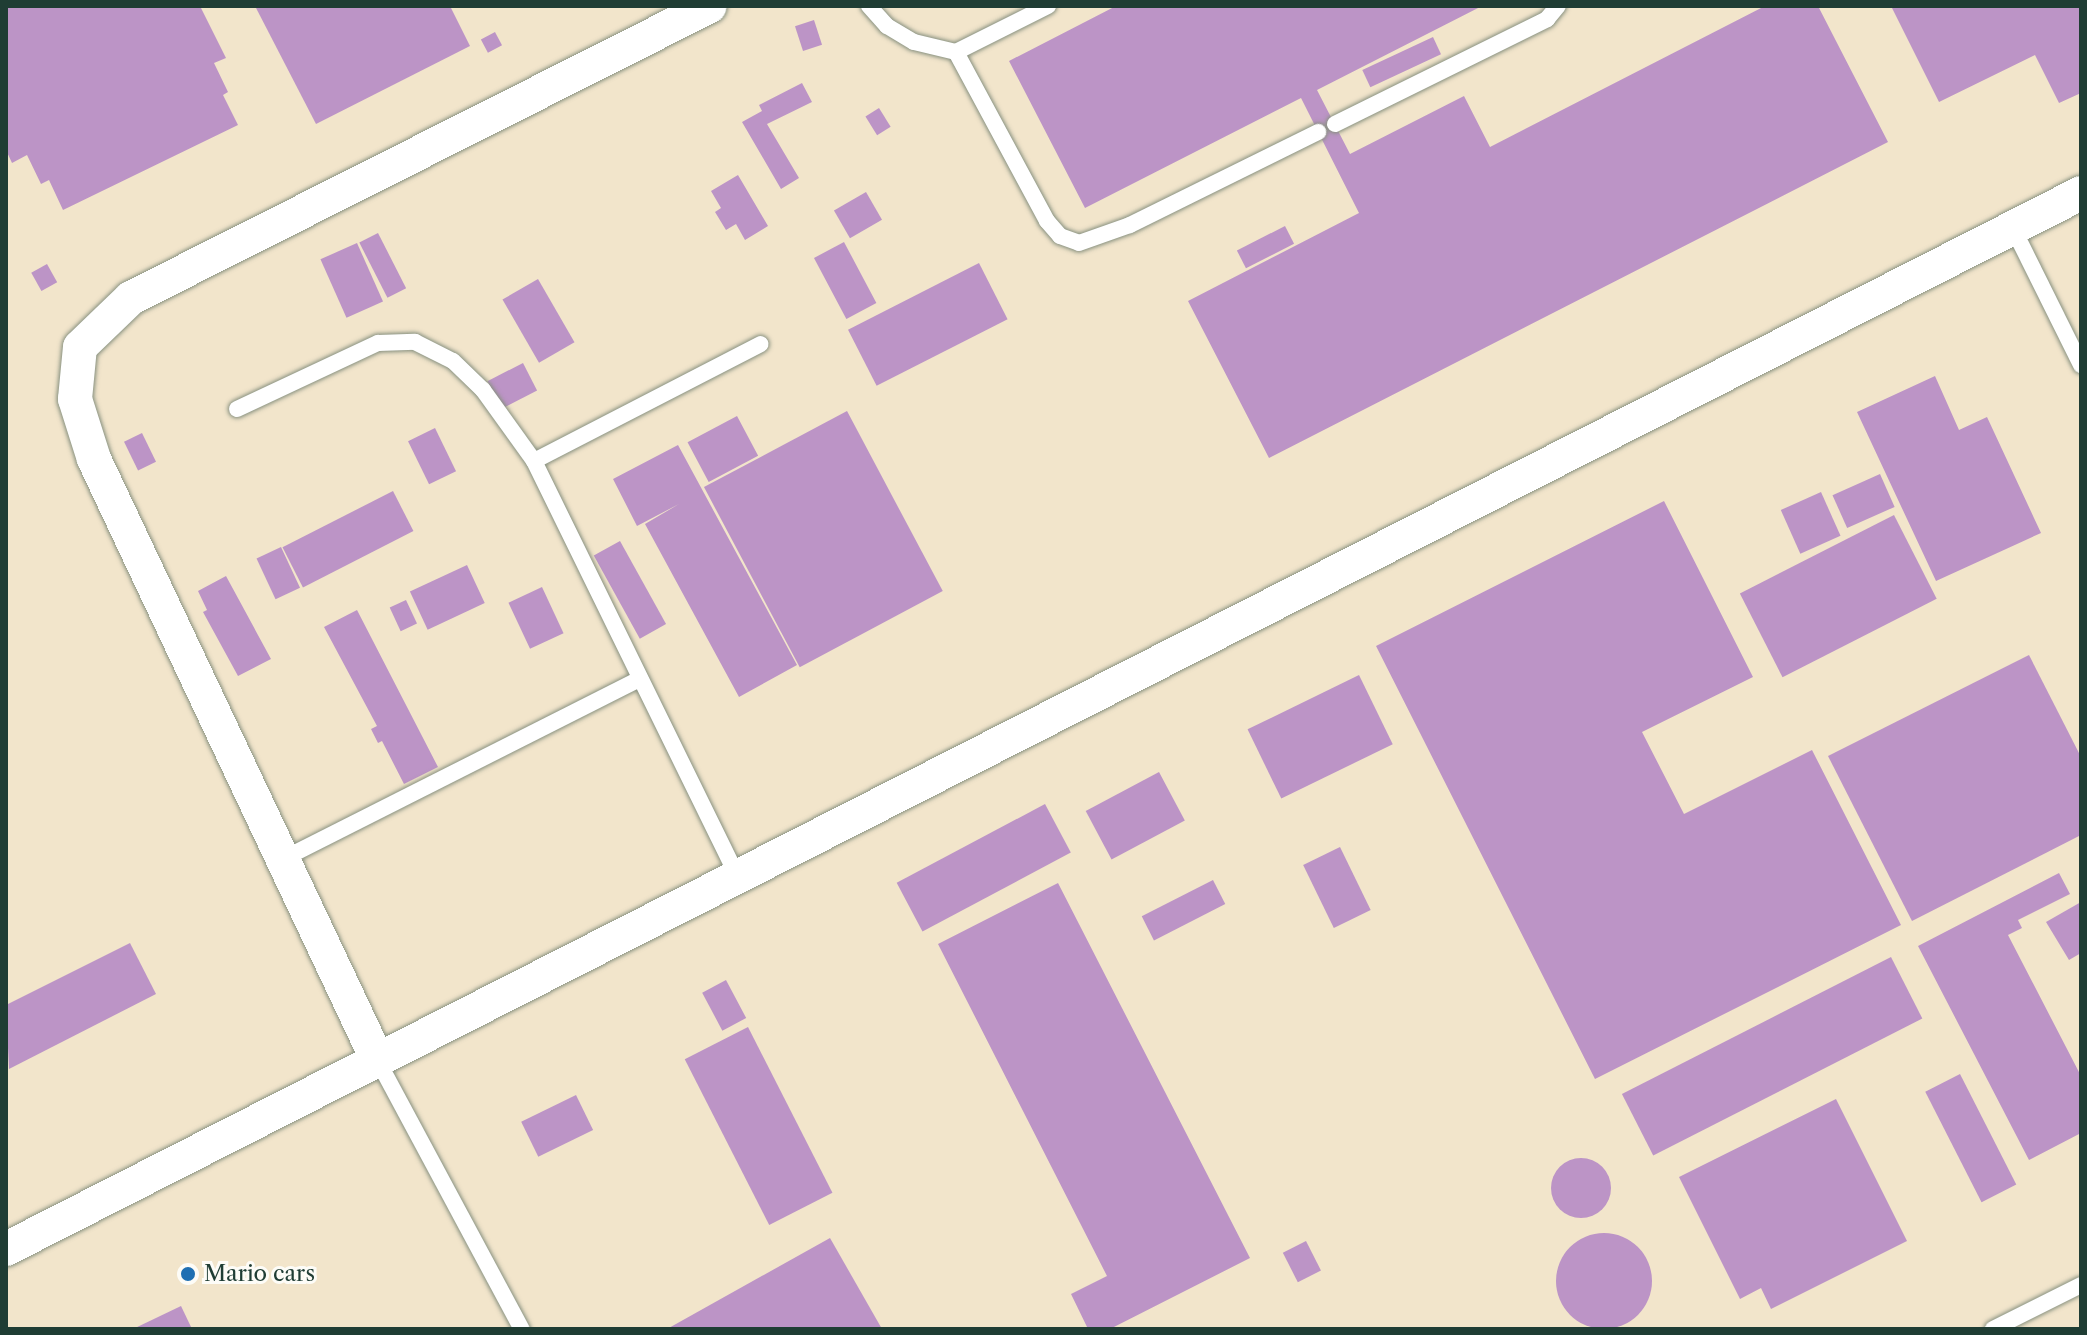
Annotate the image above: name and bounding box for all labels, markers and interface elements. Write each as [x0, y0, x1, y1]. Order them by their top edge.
place label: Mario cars [204, 1261, 315, 1287]
marker: Mario cars [179, 1265, 197, 1283]

